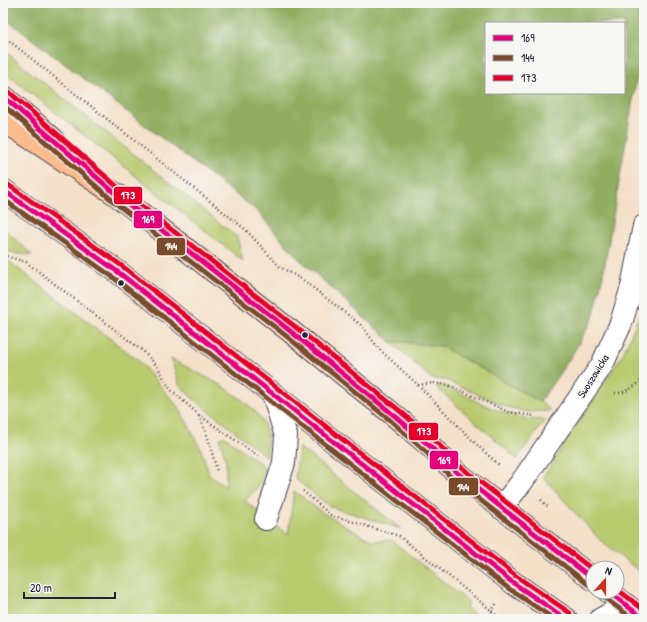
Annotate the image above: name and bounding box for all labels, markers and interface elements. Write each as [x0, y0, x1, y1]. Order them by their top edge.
legend [485, 22, 625, 94]
text: 169 [521, 29, 535, 46]
text: 144 [521, 49, 535, 66]
text: 173 [521, 69, 537, 86]
line badge: 173 [113, 186, 143, 205]
text: 173 [121, 188, 135, 202]
line badge: 169 [133, 210, 163, 229]
text: 169 [142, 212, 154, 226]
line badge: 144 [156, 237, 186, 256]
text: 144 [165, 239, 177, 253]
unlabelled marker [116, 278, 126, 288]
unlabelled marker [300, 330, 310, 340]
street label: Swoszowicka [574, 351, 612, 400]
line badge: 173 [408, 422, 439, 441]
text: 173 [417, 424, 431, 438]
line badge: 169 [429, 450, 459, 470]
text: 169 [438, 453, 450, 467]
line badge: 144 [448, 477, 479, 496]
text: 144 [457, 480, 469, 494]
north arrow [585, 560, 625, 600]
text: N [603, 563, 614, 578]
scale bar [24, 574, 115, 600]
text: 20 m [30, 579, 52, 596]

